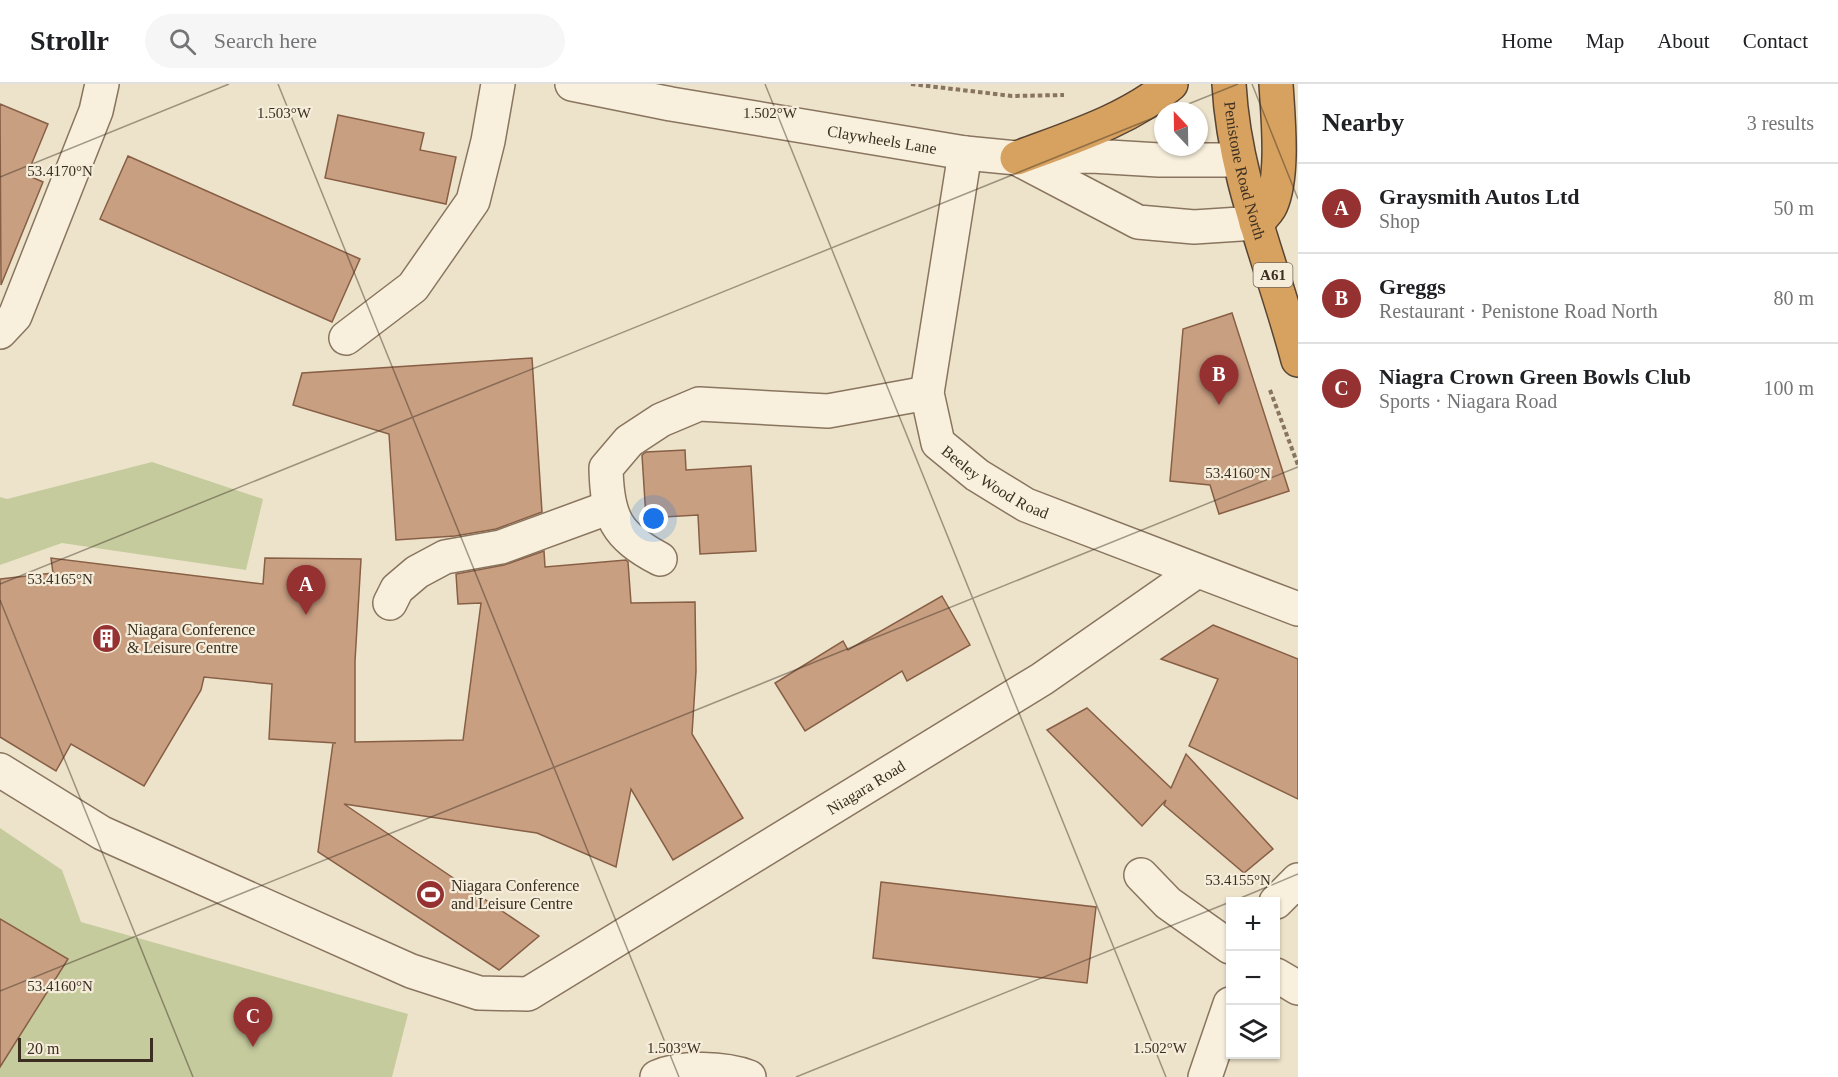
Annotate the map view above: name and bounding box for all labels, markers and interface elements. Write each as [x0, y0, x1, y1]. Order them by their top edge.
search box [145, 14, 565, 68]
text: Strollr [30, 25, 109, 56]
icon: search [166, 25, 199, 58]
text: Search here [214, 28, 317, 53]
text: Home [1501, 29, 1553, 53]
text: Map [1586, 29, 1624, 53]
text: About [1657, 29, 1710, 53]
text: Contact [1743, 29, 1808, 53]
street label: Penistone Road North [1222, 100, 1269, 241]
north arrow [1154, 102, 1208, 156]
text: 1.503°W [257, 105, 312, 121]
text: 1.502°W [743, 105, 798, 121]
text: Nearby [1322, 108, 1404, 137]
text: 3 results [1747, 112, 1814, 134]
street label: Claywheels Lane [826, 122, 938, 157]
text: 53.4170°N [27, 163, 93, 179]
text: Graysmith Autos Ltd [1379, 184, 1579, 209]
text: A [1334, 197, 1349, 219]
text: 50 m [1773, 197, 1814, 219]
text: Shop [1379, 210, 1420, 232]
road number: A61 [1254, 263, 1292, 287]
text: Greggs [1379, 274, 1446, 299]
text: B [1335, 287, 1348, 309]
text: 80 m [1773, 287, 1814, 309]
text: Restaurant · Penistone Road North [1379, 300, 1658, 322]
pin: B [1200, 356, 1238, 405]
text: Niagra Crown Green Bowls Club [1379, 364, 1691, 389]
text: C [1334, 377, 1349, 399]
text: 100 m [1763, 377, 1814, 399]
text: Sports · Niagara Road [1379, 390, 1557, 412]
street label: Beeley Wood Road [939, 441, 1051, 521]
text: 53.4160°N [1205, 465, 1271, 481]
your location [639, 504, 668, 533]
pin: A [286, 566, 326, 615]
text: 53.4165°N [27, 571, 93, 587]
place label: Niagara Conference & Leisure Centre [127, 621, 255, 656]
building icon: Niagara Conference & Leisure Centre [90, 622, 122, 654]
street label: Niagara Road [824, 757, 908, 817]
text: 53.4155°N [1205, 872, 1271, 888]
place label: Niagara Conference and Leisure Centre [451, 877, 579, 912]
sports icon: Niagara Conference and Leisure Centre [414, 878, 446, 910]
map controls [1226, 897, 1280, 1059]
button: + [1226, 897, 1280, 951]
button: − [1226, 951, 1280, 1005]
text: 53.4160°N [27, 978, 93, 994]
pin: C [234, 998, 272, 1047]
button: layers [1226, 1005, 1280, 1059]
scale bar [18, 1035, 153, 1062]
text: 20 m [27, 1040, 59, 1057]
text: 1.503°W [647, 1040, 702, 1056]
text: 1.502°W [1133, 1040, 1188, 1056]

